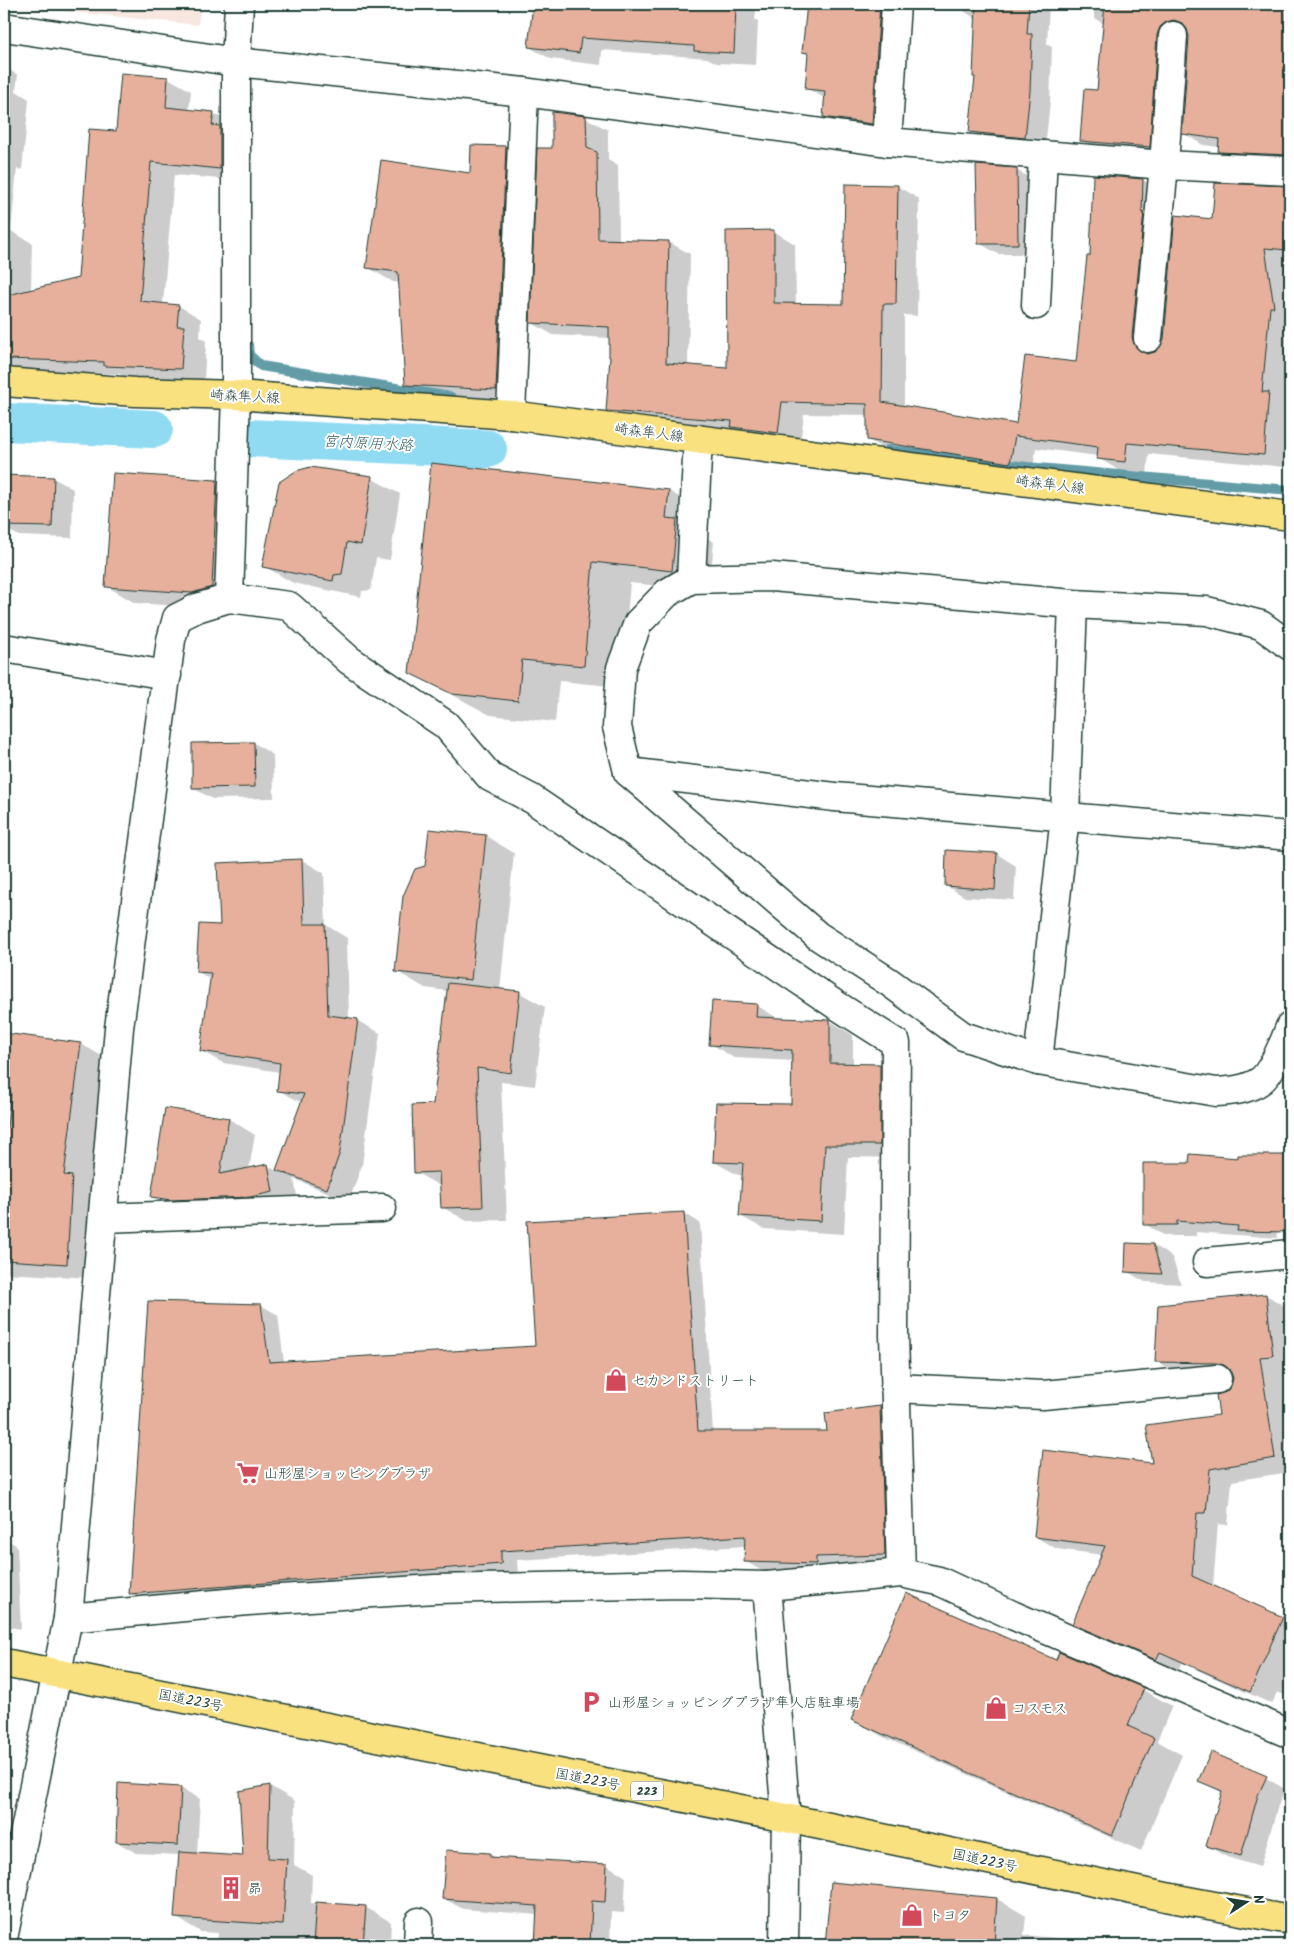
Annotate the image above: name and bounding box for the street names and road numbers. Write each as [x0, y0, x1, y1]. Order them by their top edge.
street label: 崎森隼人線 [209, 384, 280, 410]
street label: 崎森隼人線 [613, 418, 685, 448]
street label: 崎森隼人線 [1014, 470, 1086, 500]
street label: 国道223号 [156, 1684, 225, 1718]
street label: 国道223号 [553, 1763, 622, 1797]
road number: 223 [631, 1782, 663, 1800]
street label: 国道223号 [950, 1843, 1019, 1879]

